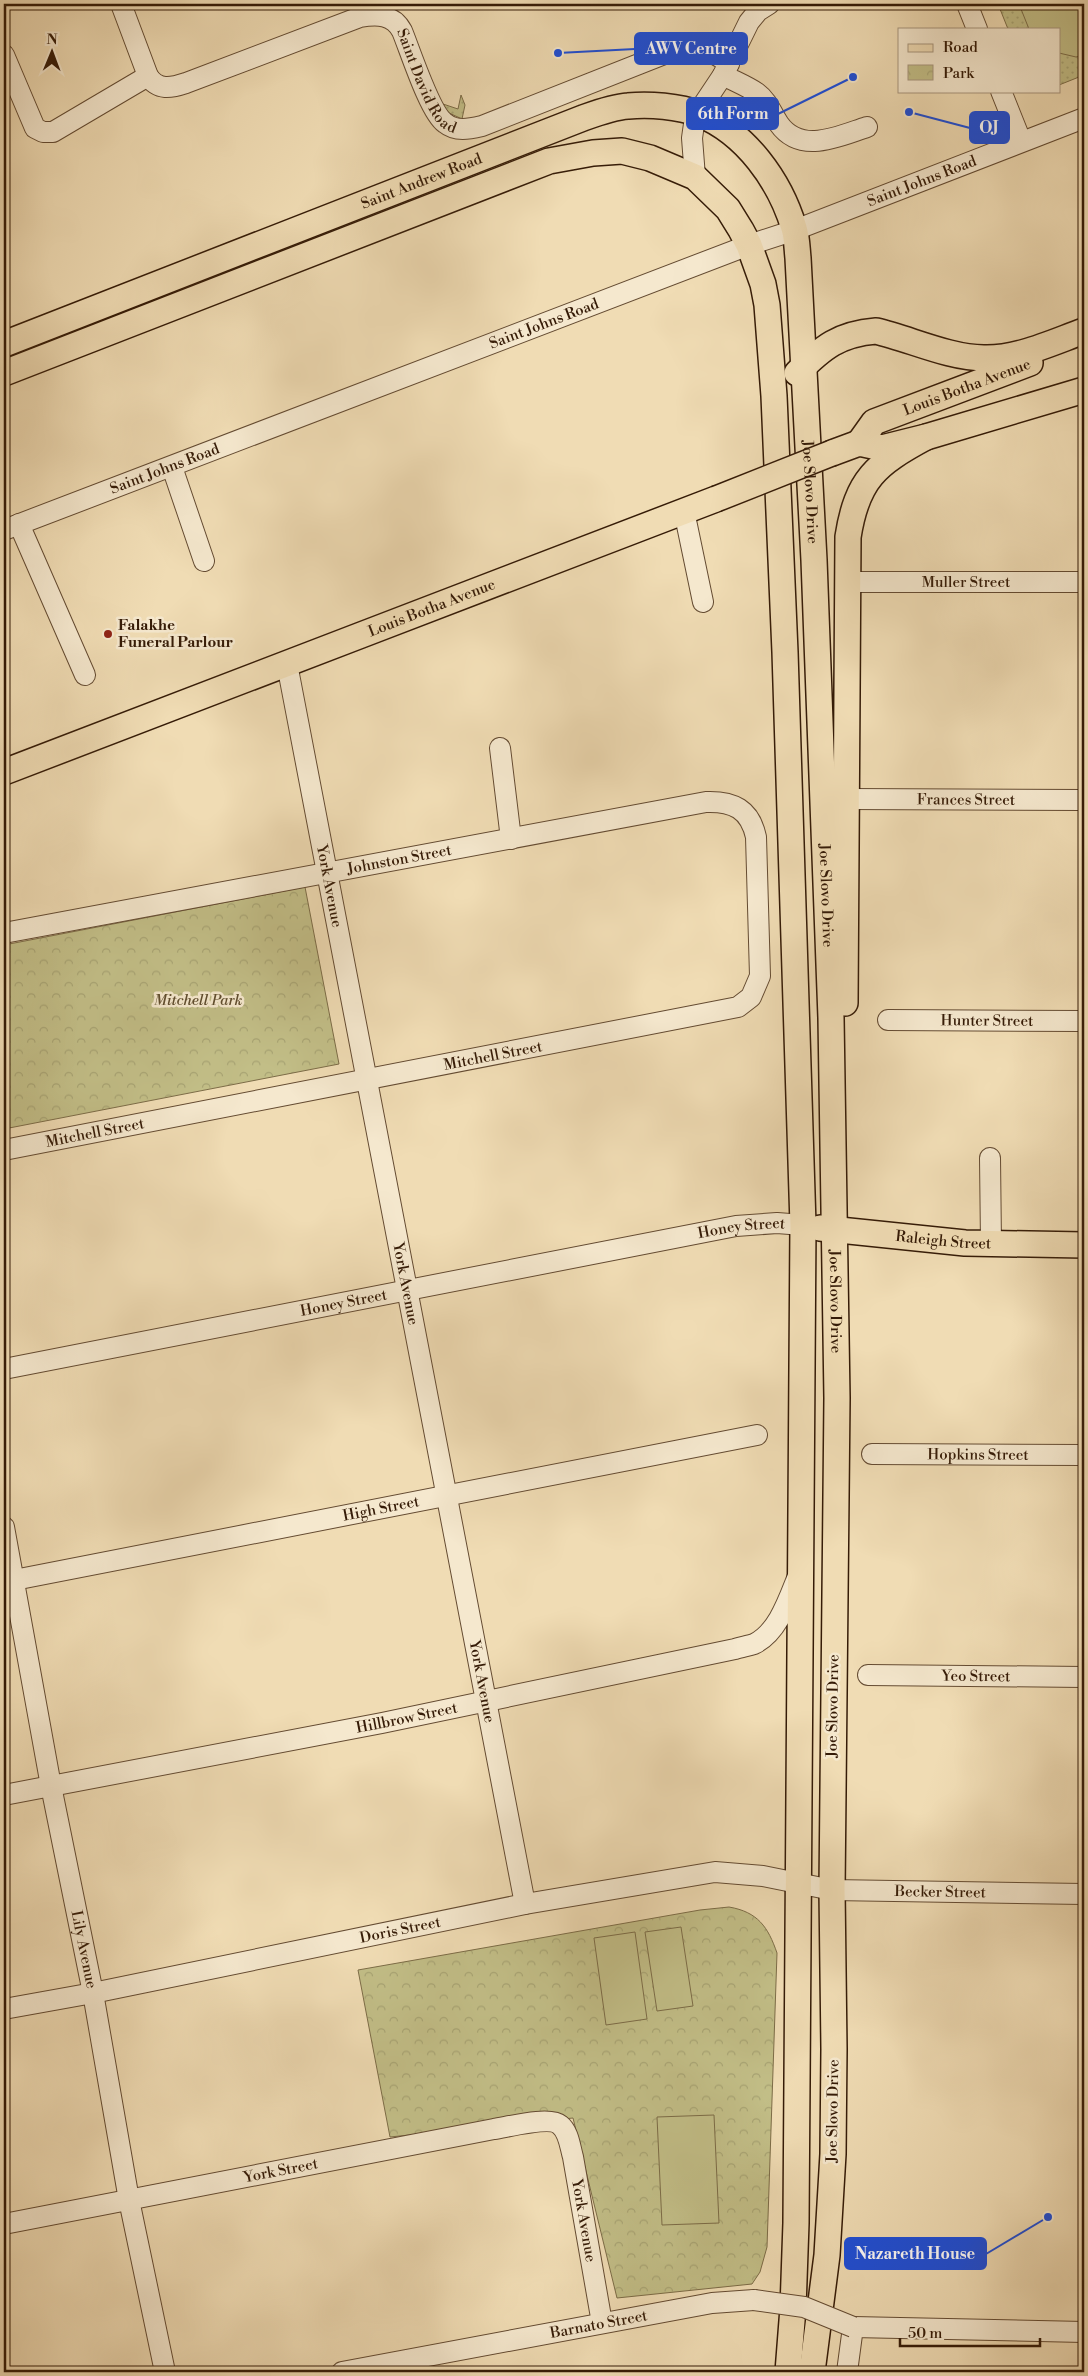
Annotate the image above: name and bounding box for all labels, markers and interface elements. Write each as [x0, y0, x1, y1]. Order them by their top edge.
street label: Saint David Road [393, 26, 460, 138]
north arrow [28, 28, 78, 78]
legend [898, 28, 1060, 92]
text: N [47, 31, 58, 49]
callout: AWV Centre [635, 33, 747, 64]
text: Road [943, 38, 978, 57]
text: AWV Centre [644, 39, 737, 59]
text: Park [943, 64, 975, 83]
callout: 6th Form [687, 98, 778, 129]
text: 6th Form [698, 104, 769, 124]
callout: OJ [970, 112, 1009, 143]
text: OJ [979, 118, 999, 138]
street label: Saint Andrew Road [358, 149, 485, 213]
street label: Saint Johns Road [864, 151, 980, 211]
street label: Saint Johns Road [486, 294, 602, 353]
street label: Louis Botha Avenue [900, 354, 1033, 420]
street label: Saint Johns Road [107, 439, 223, 498]
street label: Joe Slovo Drive [798, 439, 823, 544]
street label: Muller Street [922, 573, 1011, 592]
street label: Louis Botha Avenue [365, 575, 498, 641]
place label: Falakhe Funeral Parlour [118, 616, 234, 652]
marker: Falakhe Funeral Parlour [102, 628, 114, 640]
street label: Frances Street [917, 790, 1016, 809]
street label: Johnston Street [344, 840, 454, 878]
street label: York Avenue [312, 842, 347, 929]
street label: Joe Slovo Drive [815, 843, 838, 948]
park label: Mitchell Park [154, 991, 242, 1010]
street label: Hunter Street [941, 1011, 1034, 1030]
street label: Mitchell Street [442, 1037, 544, 1075]
street label: Mitchell Street [44, 1114, 146, 1152]
street label: Honey Street [696, 1213, 786, 1243]
street label: Raleigh Street [895, 1226, 992, 1253]
street label: York Avenue [389, 1240, 423, 1327]
street label: Joe Slovo Drive [825, 1249, 846, 1354]
street label: Honey Street [299, 1285, 389, 1320]
street label: Hopkins Street [927, 1445, 1029, 1464]
street label: High Street [341, 1492, 421, 1525]
street label: York Avenue [465, 1637, 500, 1724]
street label: Joe Slovo Drive [823, 1654, 843, 1759]
street label: Yeo Street [941, 1666, 1011, 1686]
street label: Hillbrow Street [354, 1698, 460, 1737]
street label: Becker Street [893, 1881, 987, 1902]
street label: Lily Avenue [67, 1909, 101, 1990]
street label: Doris Street [358, 1912, 443, 1947]
street label: Joe Slovo Drive [823, 2059, 843, 2164]
street label: York Street [241, 2154, 320, 2187]
street label: York Avenue [567, 2177, 601, 2264]
callout: Nazareth House [845, 2238, 986, 2269]
text: Nazareth House [855, 2244, 976, 2264]
street label: Barnato Street [547, 2306, 650, 2343]
scale bar [900, 2316, 1040, 2348]
text: 50 m [908, 2324, 942, 2343]

